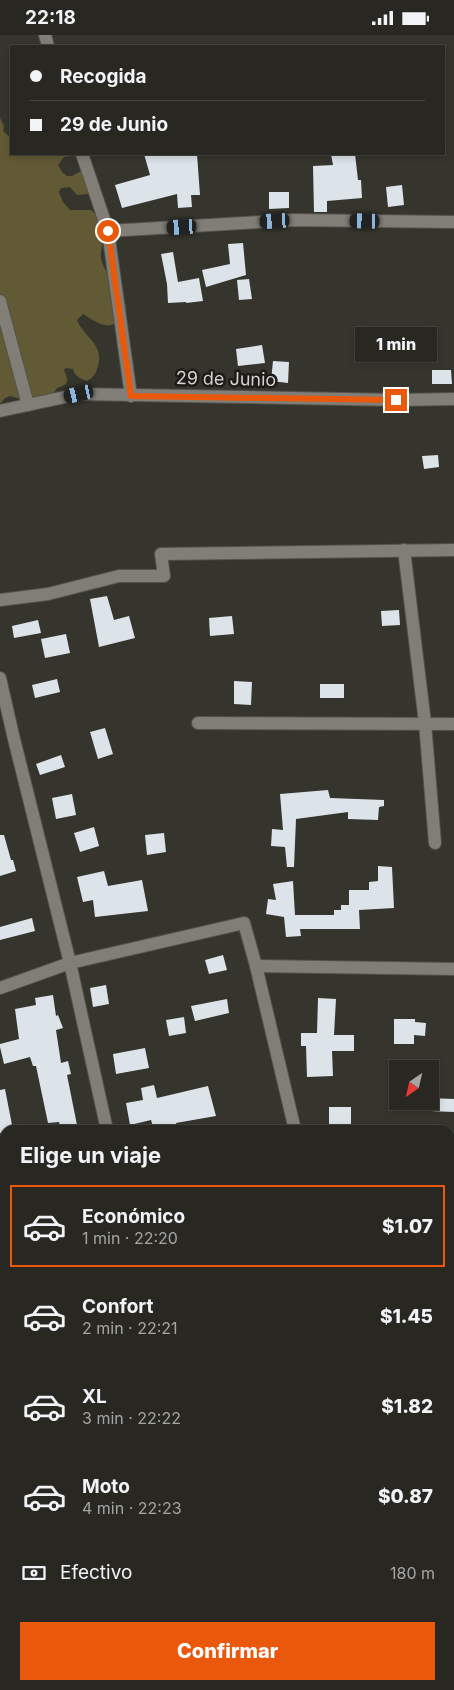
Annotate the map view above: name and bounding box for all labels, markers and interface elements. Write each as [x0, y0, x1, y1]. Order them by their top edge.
text: 22:18 [25, 6, 76, 29]
text: Recogida [60, 65, 147, 88]
text: 29 de Junio [60, 113, 168, 136]
car [259, 213, 290, 229]
car [349, 213, 380, 229]
car [166, 219, 197, 235]
route start [97, 220, 119, 242]
callout: 1 min [355, 327, 437, 363]
text: 1 min [376, 334, 416, 354]
street label: 29 de Junio [176, 367, 276, 390]
car [62, 383, 95, 405]
route end [385, 389, 407, 411]
north arrow [389, 1060, 439, 1110]
map controls [389, 1060, 439, 1110]
text: Elige un viaje [20, 1142, 161, 1168]
icon: car [22, 1204, 67, 1249]
text: Económico [82, 1205, 185, 1228]
text: $1.07 [382, 1215, 433, 1238]
text: 1 min · 22:20 [82, 1228, 178, 1248]
icon: car [22, 1294, 67, 1339]
text: Confort [82, 1295, 153, 1318]
text: $1.45 [380, 1305, 433, 1328]
text: 2 min · 22:21 [82, 1318, 178, 1338]
icon: car [22, 1384, 67, 1429]
text: XL [82, 1385, 107, 1408]
text: $1.82 [381, 1395, 433, 1418]
text: 3 min · 22:22 [82, 1408, 181, 1428]
icon: car [22, 1474, 67, 1519]
text: Moto [82, 1475, 130, 1498]
text: $0.87 [378, 1485, 433, 1508]
text: 4 min · 22:23 [82, 1498, 182, 1518]
icon: cash [20, 1559, 48, 1587]
text: Efectivo [60, 1561, 132, 1584]
text: 180 m [390, 1563, 435, 1583]
button: Confirmar [20, 1622, 435, 1680]

